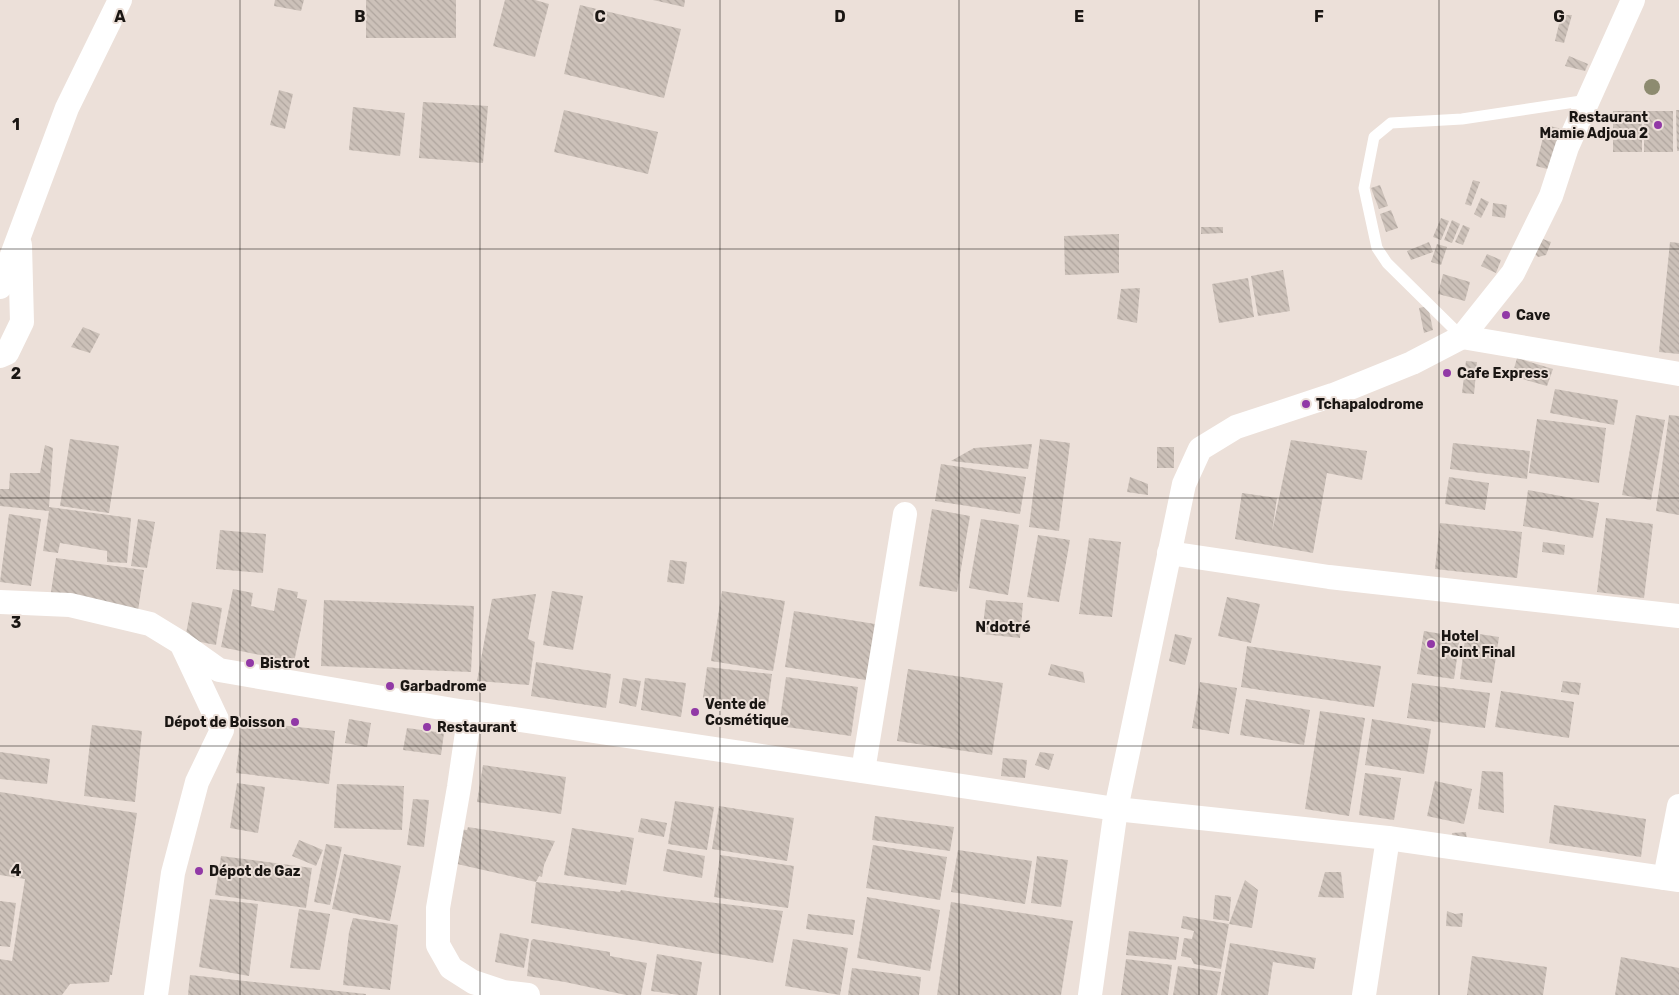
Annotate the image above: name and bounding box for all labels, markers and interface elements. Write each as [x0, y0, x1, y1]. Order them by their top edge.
text: A [114, 7, 126, 26]
text: B [354, 7, 366, 26]
text: C [594, 7, 606, 26]
text: D [834, 7, 846, 26]
text: E [1074, 7, 1084, 26]
text: F [1314, 7, 1324, 26]
text: G [1553, 7, 1565, 26]
place label: Restaurant Mamie Adjoua 2 [1539, 109, 1648, 142]
text: 1 [12, 115, 20, 134]
marker: Restaurant Mamie Adjoua 2 [1652, 119, 1664, 131]
place label: Cave [1516, 307, 1550, 324]
marker: Cave [1500, 309, 1512, 321]
text: 2 [11, 364, 21, 383]
place label: Cafe Express [1457, 365, 1549, 382]
marker: Cafe Express [1441, 367, 1453, 379]
place label: Tchapalodrome [1316, 396, 1424, 413]
marker: Tchapalodrome [1300, 398, 1312, 410]
text: 3 [11, 613, 21, 632]
district label: N’dotré [975, 618, 1031, 636]
place label: Hotel Point Final [1441, 628, 1515, 661]
marker: Hotel Point Final [1425, 638, 1437, 650]
place label: Bistrot [260, 655, 310, 672]
marker: Bistrot [244, 657, 256, 669]
place label: Garbadrome [400, 678, 487, 695]
marker: Garbadrome [384, 680, 396, 692]
place label: Vente de Cosmétique [705, 696, 789, 729]
marker: Vente de Cosmétique [689, 706, 701, 718]
place label: Dépot de Boisson [164, 714, 285, 731]
marker: Dépot de Boisson [289, 716, 301, 728]
place label: Restaurant [437, 719, 517, 736]
marker: Restaurant [421, 721, 433, 733]
text: 4 [11, 861, 22, 880]
place label: Dépot de Gaz [209, 863, 301, 880]
marker: Dépot de Gaz [193, 865, 205, 877]

